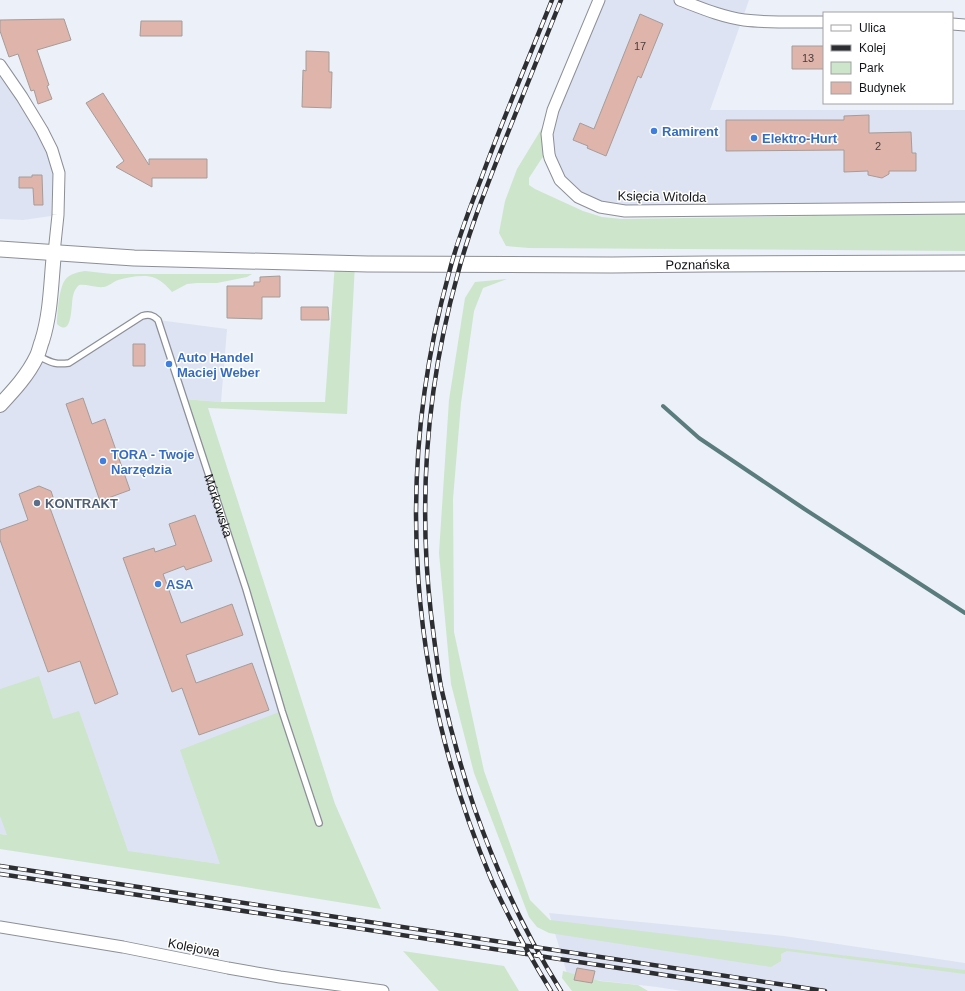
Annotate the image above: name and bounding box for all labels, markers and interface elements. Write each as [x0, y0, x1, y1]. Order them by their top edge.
legend [823, 12, 953, 104]
text: Ulica [859, 21, 886, 35]
house number: 17 [634, 40, 646, 52]
text: Kolej [859, 41, 886, 55]
house number: 13 [802, 52, 814, 64]
text: Park [859, 61, 885, 75]
text: Budynek [859, 81, 907, 95]
place label: Ramirent [662, 124, 719, 139]
marker: Ramirent [649, 126, 659, 136]
place label: Elektro-Hurt [762, 131, 838, 146]
marker: Elektro-Hurt [749, 133, 759, 143]
house number: 2 [875, 140, 881, 152]
street label: Księcia Witolda [617, 188, 707, 205]
street label: Poznańska [665, 257, 731, 272]
place label: Auto Handel Maciej Weber [177, 350, 260, 380]
marker: Auto Handel Maciej Weber [164, 359, 174, 369]
place label: TORA - Twoje Narzędzia [111, 447, 195, 477]
marker: TORA - Twoje Narzędzia [98, 456, 108, 466]
street label: Mórkowska [201, 472, 236, 540]
place label: KONTRAKT [45, 496, 118, 511]
marker: KONTRAKT [32, 498, 42, 508]
place label: ASA [166, 577, 194, 592]
marker: ASA [153, 579, 163, 589]
street label: Kolejowa [167, 935, 222, 960]

